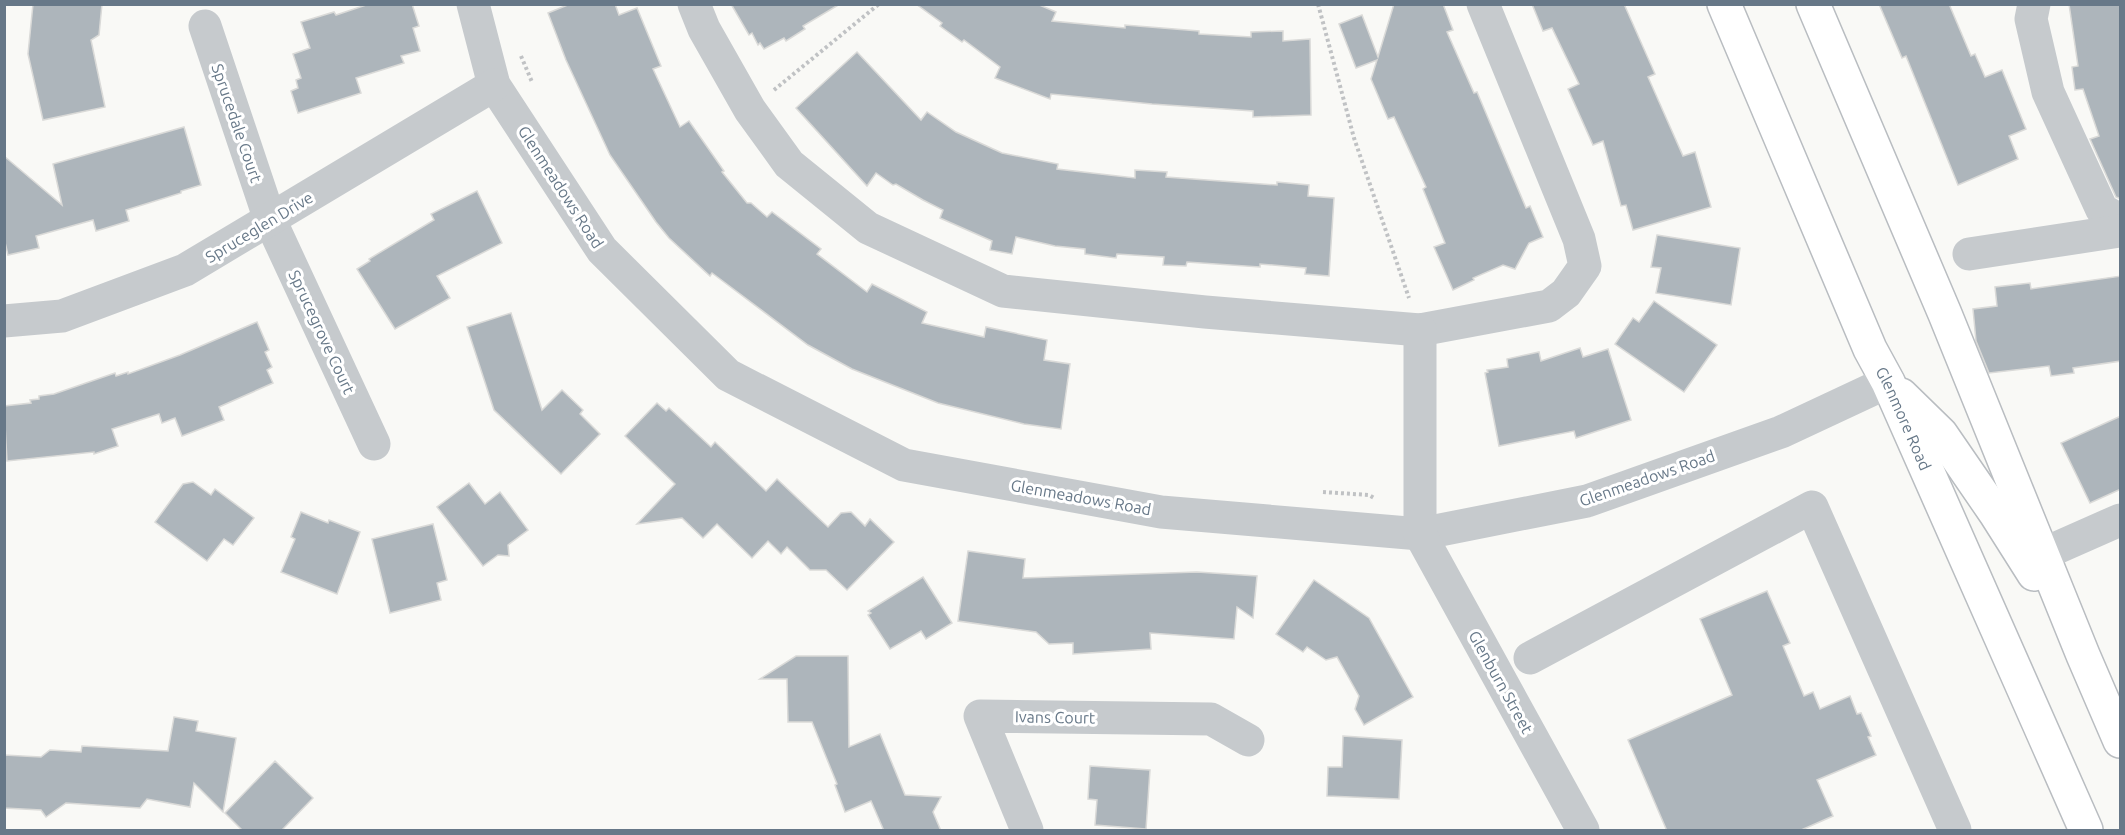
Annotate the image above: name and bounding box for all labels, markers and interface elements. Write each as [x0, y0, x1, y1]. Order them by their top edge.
street label: Sprucedale Court [208, 61, 266, 185]
street label: Glenmeadows Road [515, 122, 607, 252]
street label: Spruceglen Drive [202, 188, 316, 266]
street label: Sprucegrove Court [285, 267, 359, 397]
street label: Glenmore Road [1872, 364, 1935, 473]
street label: Glenmeadows Road [1577, 446, 1717, 510]
street label: Glenmeadows Road [1009, 476, 1153, 518]
street label: Glenburn Street [1465, 627, 1537, 737]
street label: Ivans Court [1015, 707, 1096, 727]

